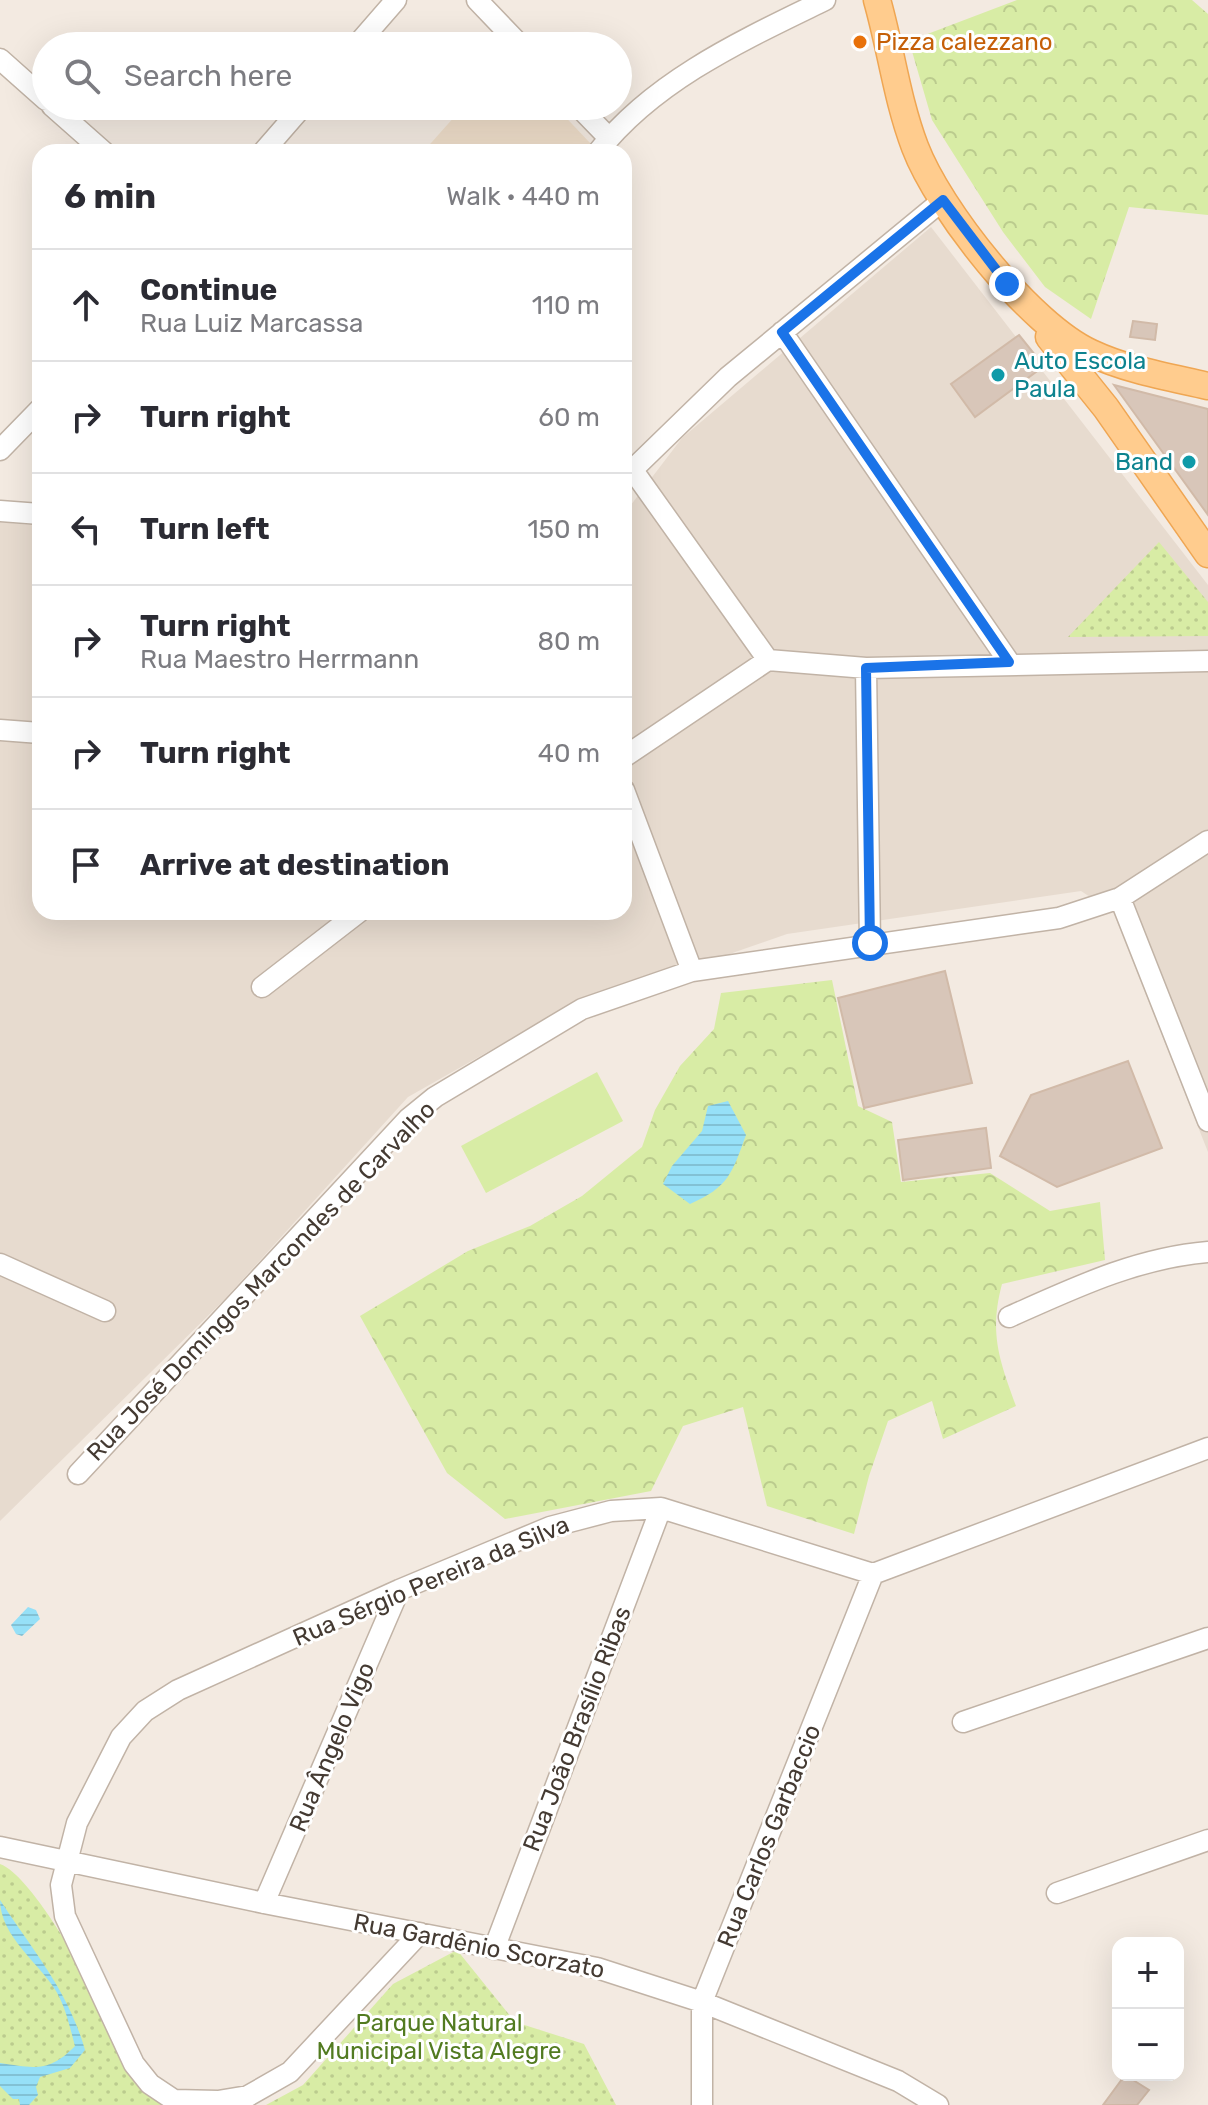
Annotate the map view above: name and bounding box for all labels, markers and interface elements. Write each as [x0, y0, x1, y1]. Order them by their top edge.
place label: Pizza calezzano [876, 28, 1053, 56]
search box [32, 32, 632, 120]
marker: Pizza calezzano [851, 33, 869, 51]
icon: search [60, 54, 104, 98]
text: Search here [124, 58, 292, 94]
text: 6 min [64, 176, 156, 217]
text: Walk · 440 m [446, 181, 600, 212]
route end [989, 266, 1025, 302]
text: Continue [140, 272, 277, 308]
icon: ahead [64, 283, 108, 327]
text: 110 m [532, 290, 600, 321]
text: Rua Luiz Marcassa [140, 308, 363, 339]
place label: Auto Escola Paula [1014, 347, 1146, 403]
marker: Auto Escola Paula [989, 366, 1007, 384]
icon: right [64, 395, 108, 439]
text: Turn right [140, 399, 291, 435]
text: 60 m [538, 402, 600, 433]
place label: Band [1115, 448, 1173, 476]
marker: Band [1180, 453, 1198, 471]
icon: left [64, 507, 108, 551]
text: Turn left [140, 511, 270, 547]
text: 150 m [527, 514, 600, 545]
text: Turn right [140, 608, 291, 644]
icon: right [64, 619, 108, 663]
text: 80 m [537, 626, 600, 657]
text: Rua Maestro Herrmann [140, 644, 419, 675]
icon: right [64, 731, 108, 775]
text: Turn right [140, 735, 291, 771]
text: 40 m [538, 738, 600, 769]
icon: arrive [64, 843, 108, 887]
text: Arrive at destination [140, 847, 450, 883]
route start [852, 925, 888, 961]
street label: Rua José Domingos Marcondes de Carvalho [81, 1095, 441, 1467]
street label: Rua Sérgio Pereira da Silva [289, 1510, 573, 1652]
street label: Rua João Brasílio Ribas [517, 1603, 637, 1855]
street label: Rua Ângelo Vigo [284, 1658, 380, 1836]
street label: Rua Carlos Garbaccio [711, 1721, 827, 1951]
street label: Rua Gardênio Scorzato [351, 1908, 607, 1984]
map controls [1112, 1937, 1184, 2081]
button: + [1112, 1937, 1184, 2009]
park label: Parque Natural Municipal Vista Alegre [316, 2009, 562, 2065]
button: − [1112, 2009, 1184, 2081]

